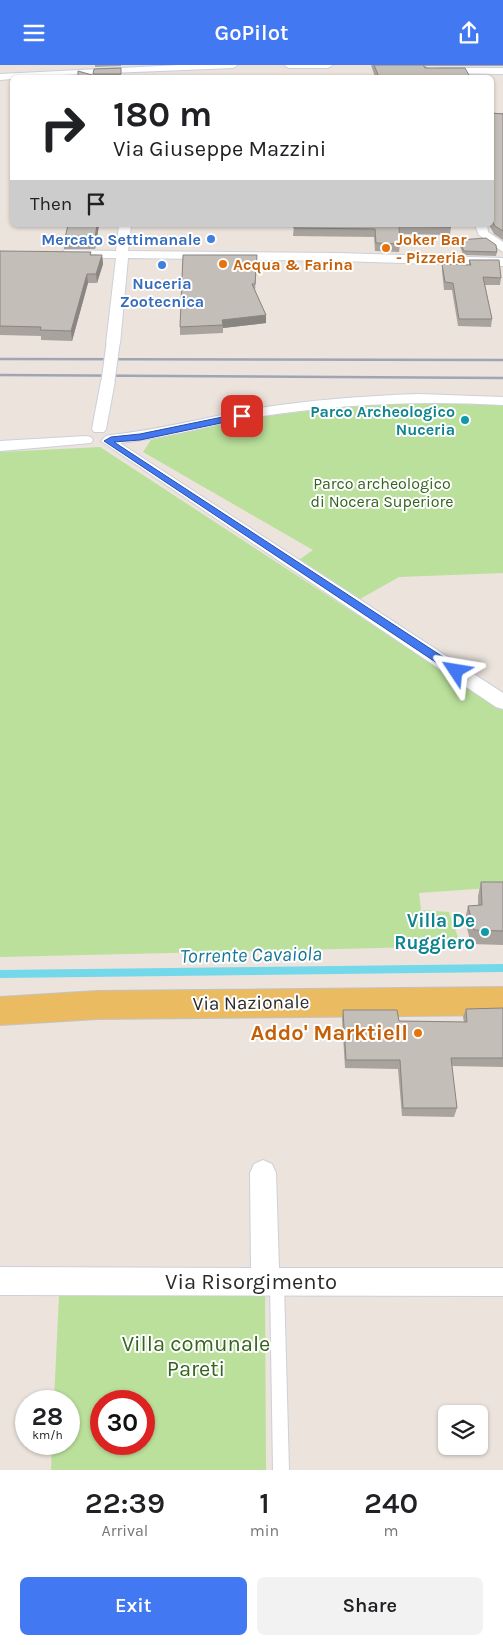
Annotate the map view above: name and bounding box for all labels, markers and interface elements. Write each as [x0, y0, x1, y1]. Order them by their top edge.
icon: menu [20, 19, 48, 47]
icon: share [455, 19, 483, 47]
text: GoPilot [214, 20, 289, 46]
text: 180 m [113, 94, 212, 135]
icon: right [30, 95, 95, 160]
text: Via Giuseppe Mazzini [113, 136, 326, 162]
icon: arrive [82, 190, 110, 218]
text: Then [30, 193, 72, 215]
place label: Mercato Settimanale [41, 230, 201, 249]
place label: Joker Bar - Pizzeria [396, 230, 467, 267]
marker: Mercato Settimanale [205, 233, 217, 245]
marker: Joker Bar - Pizzeria [380, 242, 392, 254]
place label: Acqua & Farina [233, 255, 353, 274]
marker: Acqua & Farina [217, 258, 229, 270]
marker: Nuceria Zootecnica [156, 259, 168, 271]
place label: Nuceria Zootecnica [120, 274, 204, 311]
pin [221, 395, 263, 437]
icon: arrive [228, 402, 256, 430]
place label: Parco Archeologico Nuceria [310, 402, 455, 439]
marker: Parco Archeologico Nuceria [459, 414, 471, 426]
park label: Parco archeologico di Nocera Superiore [311, 474, 453, 511]
position arrow [429, 644, 481, 696]
place label: Villa De Ruggiero [394, 910, 475, 954]
marker: Villa De Ruggiero [479, 926, 491, 938]
water label: Torrente Cavaiola [180, 942, 322, 968]
street label: Via Nazionale [192, 991, 310, 1015]
place label: Addo' Marktiell [251, 1020, 408, 1046]
marker: Addo' Marktiell [412, 1027, 424, 1039]
street label: Via Risorgimento [165, 1269, 337, 1295]
park label: Villa comunale Pareti [122, 1331, 270, 1382]
speed limit sign: 30 [90, 1390, 155, 1455]
text: 28 [32, 1402, 63, 1431]
map controls [438, 1405, 488, 1455]
button: layers [438, 1405, 488, 1455]
text: km/h [32, 1428, 63, 1442]
text: 22:39 [85, 1485, 165, 1521]
text: 1 [259, 1485, 270, 1521]
text: 240 [364, 1485, 418, 1521]
text: Arrival [101, 1521, 148, 1540]
text: min [250, 1521, 279, 1540]
text: m [384, 1521, 399, 1540]
button: Exit [20, 1577, 247, 1635]
button: Share [257, 1577, 483, 1635]

